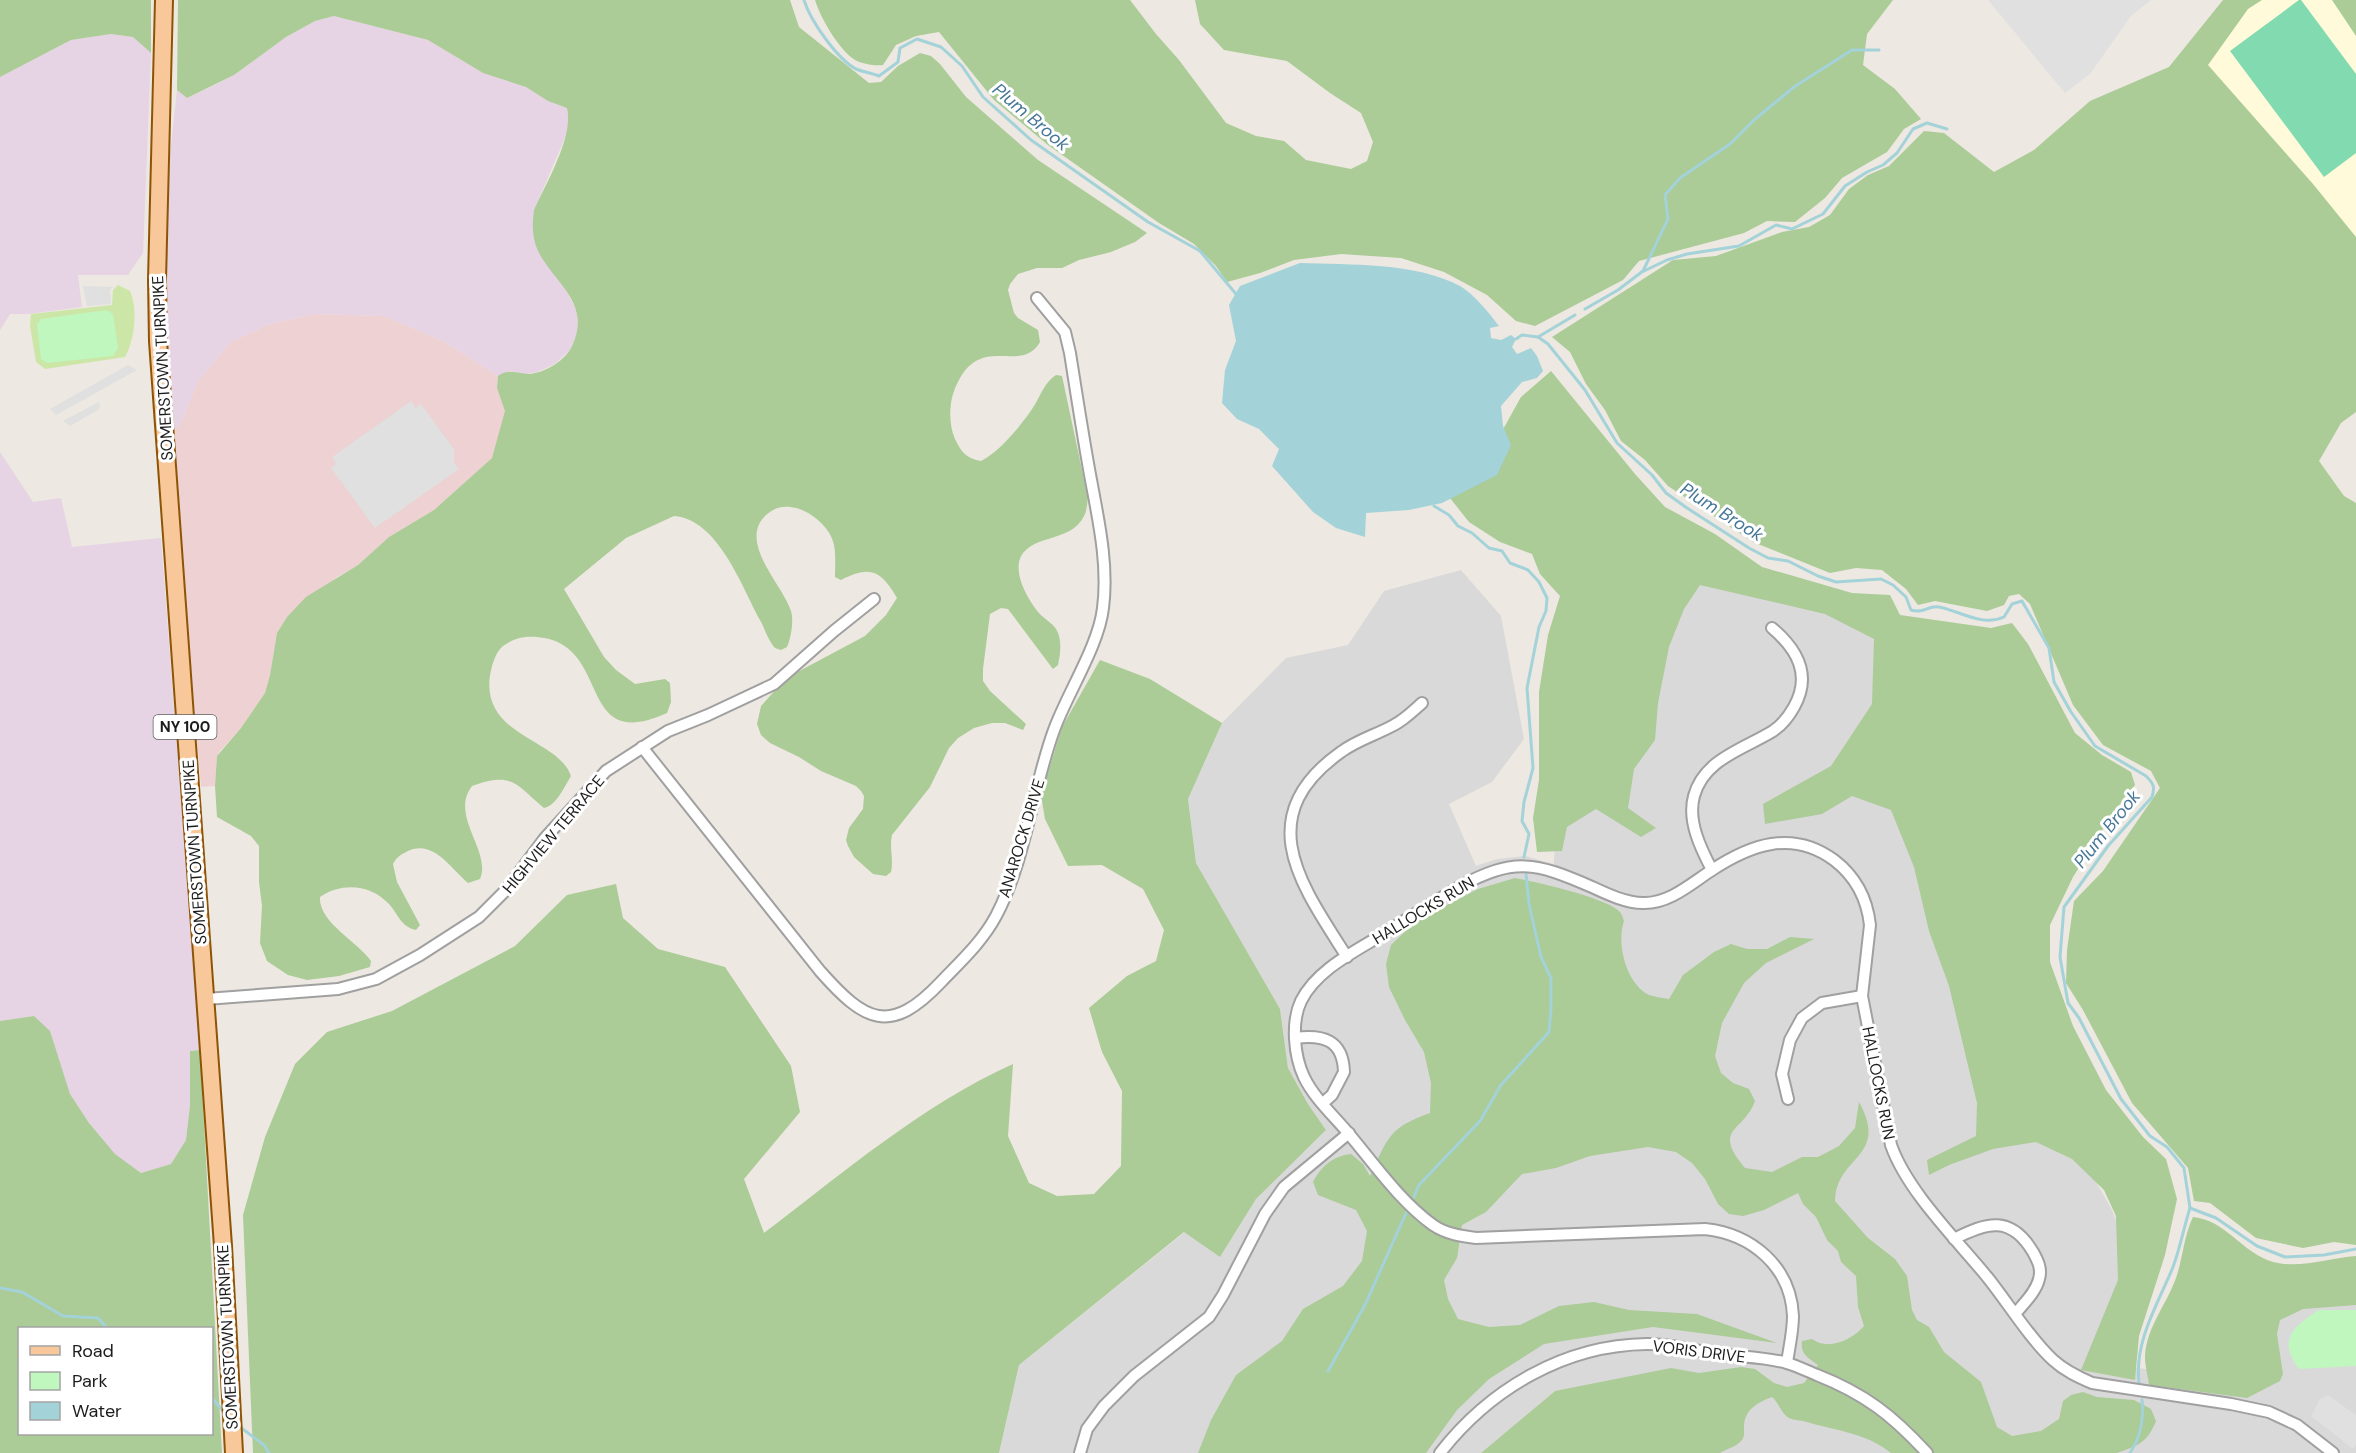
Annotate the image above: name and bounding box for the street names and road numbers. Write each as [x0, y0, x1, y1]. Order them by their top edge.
street label: SOMERSTOWN TURNPIKE [147, 275, 178, 461]
road number: NY 100 [154, 715, 216, 739]
street label: SOMERSTOWN TURNPIKE [178, 759, 211, 945]
street label: HIGHVIEW TERRACE [498, 771, 609, 898]
street label: ANAROCK DRIVE [993, 776, 1050, 900]
street label: HALLOCKS RUN [1369, 872, 1478, 949]
street label: HALLOCKS RUN [1857, 1025, 1900, 1142]
street label: SOMERSTOWN TURNPIKE [212, 1244, 243, 1430]
street label: VORIS DRIVE [1651, 1335, 1747, 1368]

